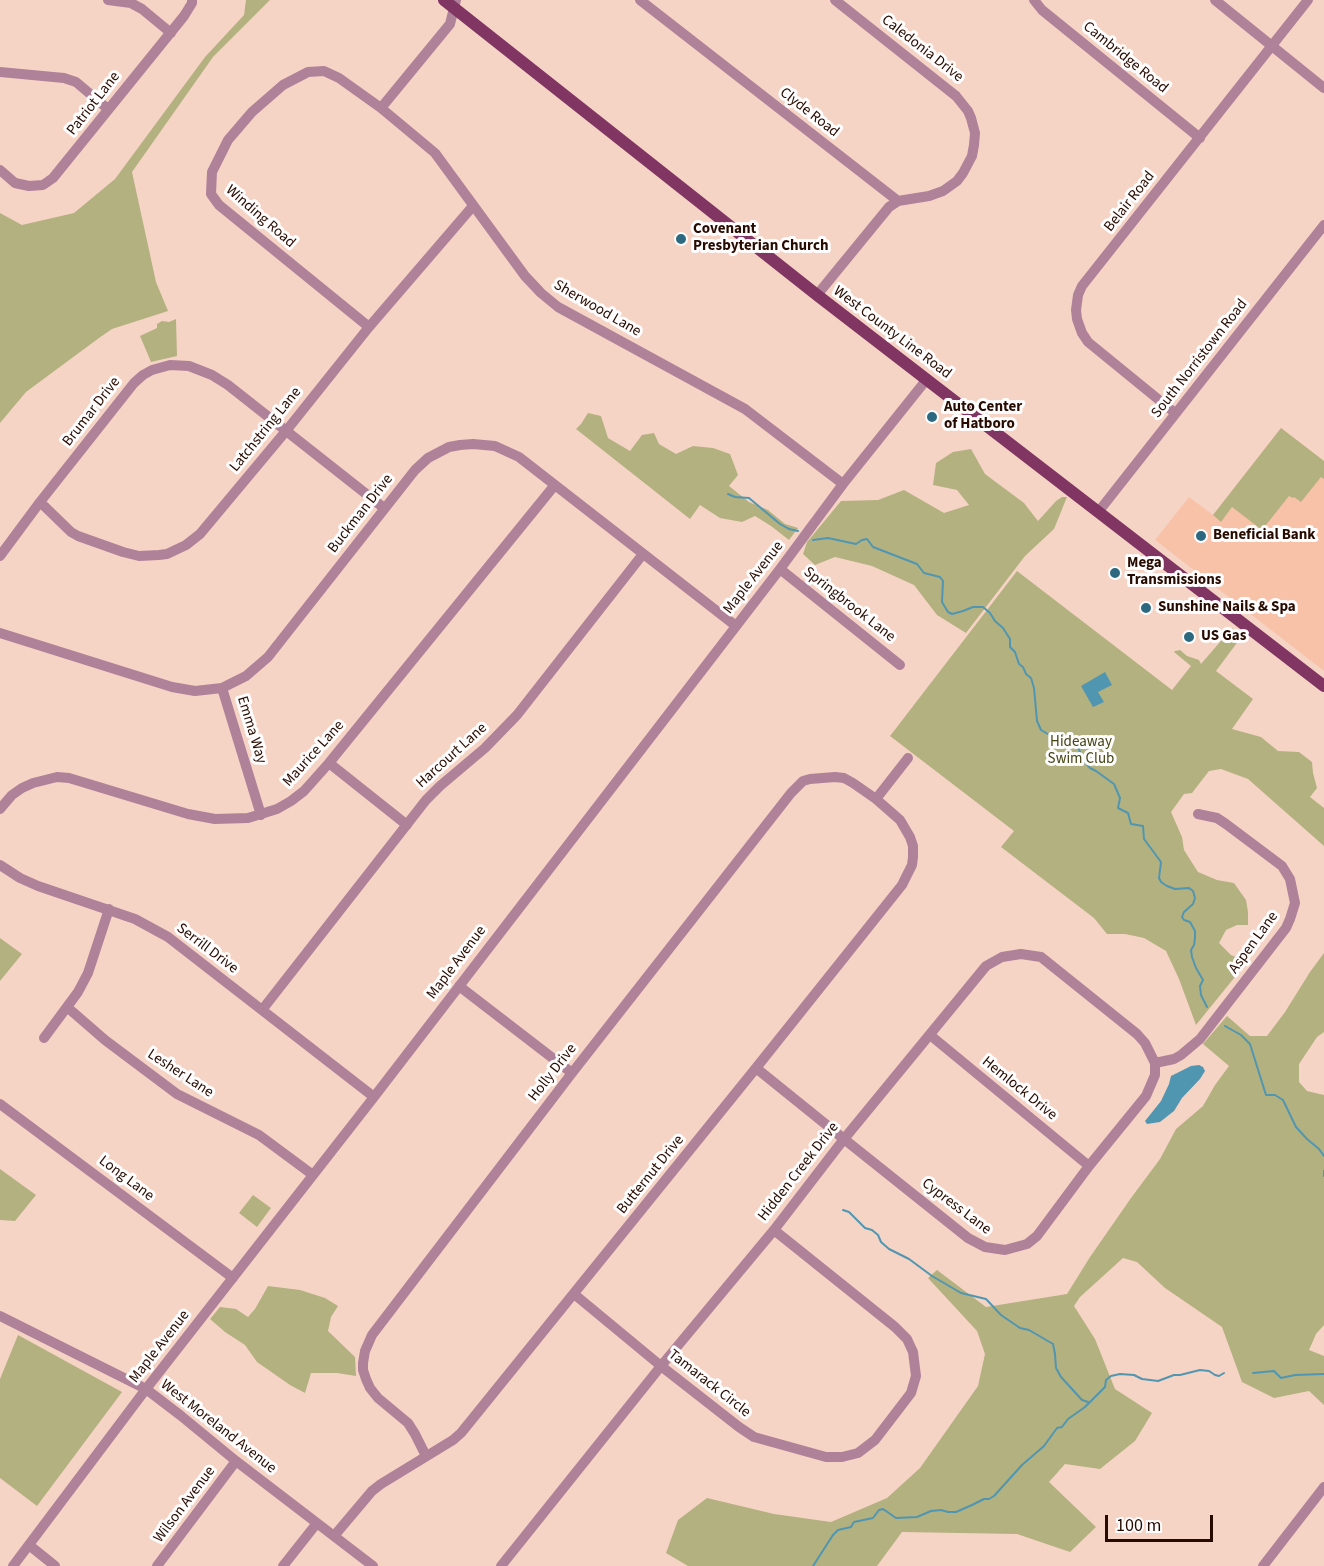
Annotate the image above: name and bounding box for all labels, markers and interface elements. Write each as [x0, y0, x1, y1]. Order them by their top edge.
street label: Caledonia Drive [878, 11, 966, 87]
street label: Cambridge Road [1079, 18, 1171, 98]
street label: Patriot Lane [64, 69, 124, 139]
street label: Clyde Road [776, 84, 842, 142]
street label: Belair Road [1101, 168, 1159, 236]
street label: Winding Road [221, 182, 299, 252]
place label: Covenant Presbyterian Church [693, 221, 829, 256]
marker: Covenant Presbyterian Church [674, 232, 688, 246]
street label: Sherwood Lane [550, 277, 644, 341]
street label: West County Line Road [829, 283, 955, 383]
street label: South Norristown Road [1148, 296, 1252, 422]
street label: Brumar Drive [59, 374, 125, 450]
street label: Latchstring Lane [226, 384, 306, 476]
place label: Auto Center of Hatboro [944, 399, 1022, 434]
marker: Auto Center of Hatboro [925, 410, 939, 424]
street label: Buckman Drive [325, 471, 397, 557]
place label: Beneficial Bank [1213, 527, 1316, 545]
marker: Beneficial Bank [1194, 529, 1208, 543]
street label: Maple Avenue [720, 538, 788, 618]
place label: Mega Transmissions [1127, 555, 1221, 590]
street label: Springbrook Lane [800, 564, 898, 646]
marker: Mega Transmissions [1108, 566, 1122, 580]
place label: Sunshine Nails & Spa [1158, 599, 1296, 617]
marker: Sunshine Nails & Spa [1139, 601, 1153, 615]
place label: US Gas [1201, 628, 1246, 646]
marker: US Gas [1182, 630, 1196, 644]
street label: Emma Way [232, 694, 270, 766]
street label: Maurice Lane [280, 717, 348, 791]
street label: Harcourt Lane [413, 720, 491, 792]
park label: Hideaway Swim Club [1048, 734, 1114, 769]
street label: Aspen Lane [1225, 908, 1283, 978]
street label: Serrill Drive [173, 920, 241, 978]
street label: Maple Avenue [424, 923, 490, 1003]
street label: Holly Drive [525, 1041, 581, 1105]
street label: Lesher Lane [144, 1046, 216, 1102]
street label: Hemlock Drive [978, 1053, 1060, 1125]
street label: Hidden Creek Drive [755, 1119, 843, 1225]
street label: Butternut Drive [614, 1132, 688, 1218]
street label: Long Lane [95, 1152, 157, 1206]
street label: Cypress Lane [918, 1175, 994, 1239]
street label: Maple Avenue [126, 1307, 194, 1387]
street label: Tamarack Circle [664, 1346, 754, 1422]
street label: West Moreland Avenue [157, 1376, 279, 1478]
street label: Wilson Avenue [150, 1463, 220, 1547]
scale bar [1108, 1503, 1216, 1541]
text: 100 m [1116, 1513, 1161, 1538]

